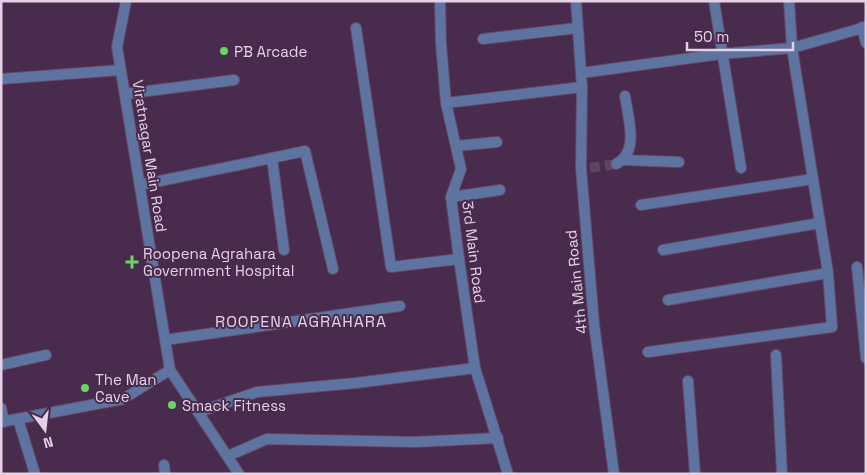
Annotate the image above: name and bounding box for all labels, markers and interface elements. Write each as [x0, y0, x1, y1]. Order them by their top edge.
scale bar [687, 20, 793, 52]
text: 50 m [694, 27, 729, 46]
place label: PB Arcade [234, 42, 307, 61]
marker: PB Arcade [218, 45, 230, 57]
street label: Viratnagar Main Road [129, 78, 171, 234]
street label: 3rd Main Road [458, 200, 490, 304]
street label: 4th Main Road [561, 229, 591, 335]
place label: Roopena Agrahara Government Hospital [143, 244, 294, 280]
marker: Roopena Agrahara Government Hospital [125, 255, 139, 269]
district label: ROOPENA AGRAHARA [215, 311, 387, 332]
place label: The Man Cave [95, 370, 157, 406]
marker: The Man Cave [79, 382, 91, 394]
place label: Smack Fitness [182, 396, 286, 415]
marker: Smack Fitness [166, 399, 178, 411]
north arrow [20, 405, 70, 455]
text: N [41, 433, 55, 452]

